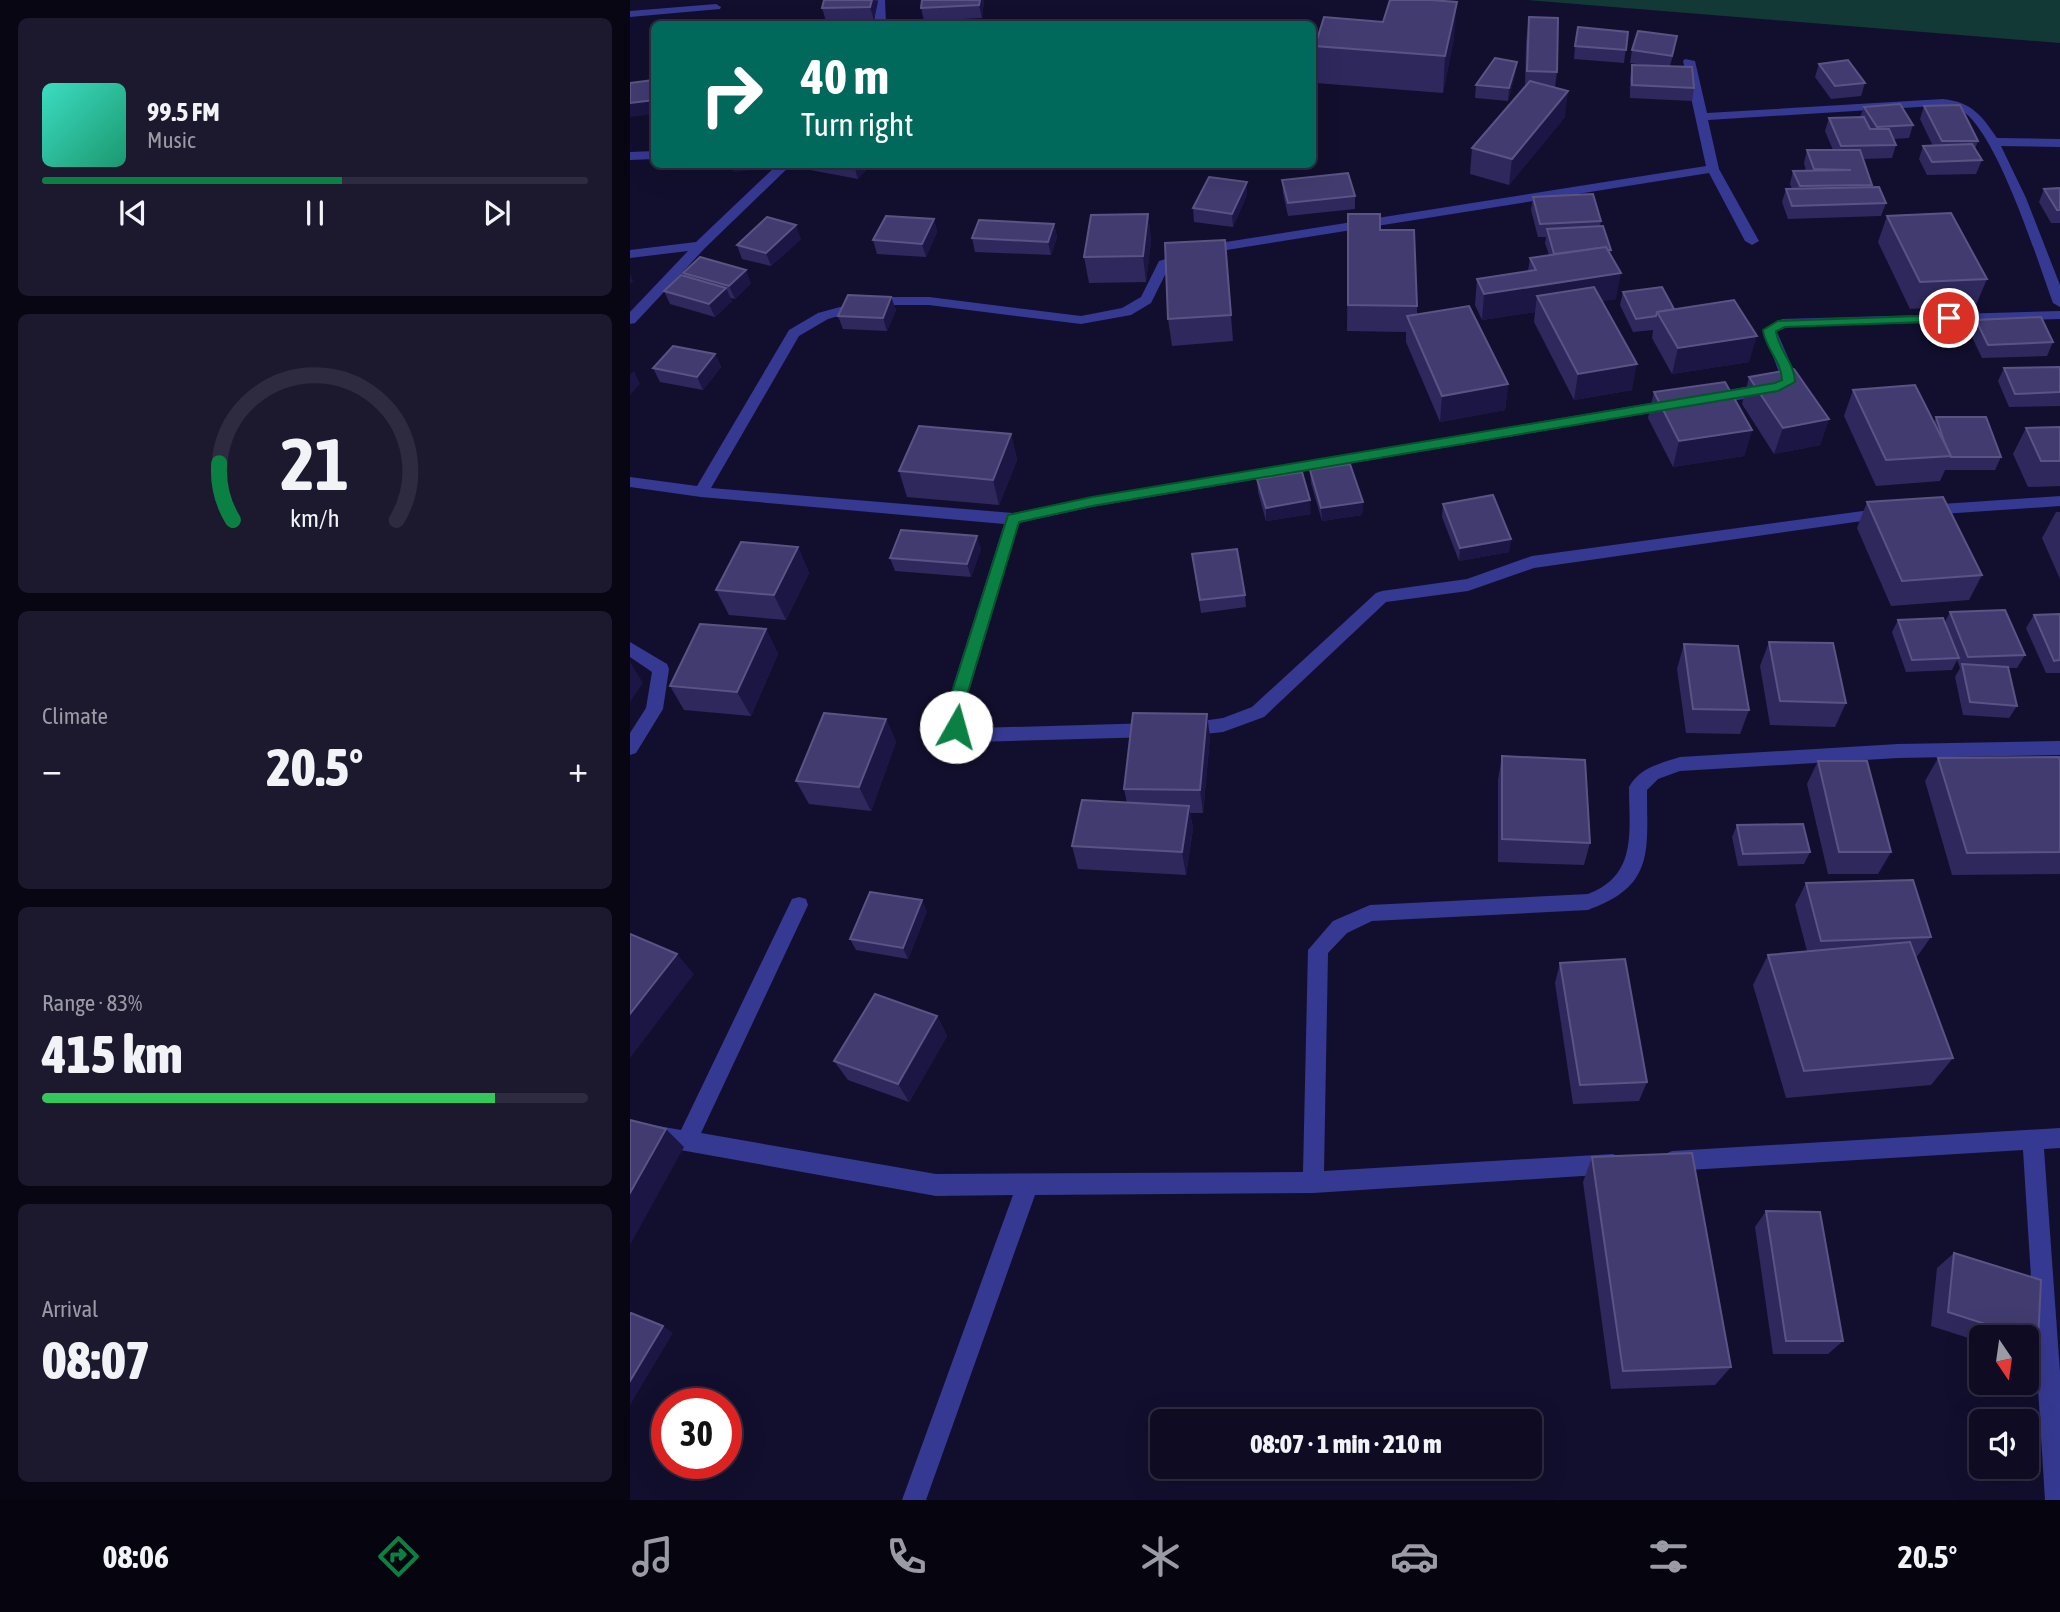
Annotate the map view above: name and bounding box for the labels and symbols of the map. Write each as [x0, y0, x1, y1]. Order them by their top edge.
pin [1919, 288, 1979, 348]
position arrow [919, 690, 993, 764]
north arrow [1969, 1325, 2039, 1395]
speed limit sign: 30 [651, 1388, 742, 1479]

